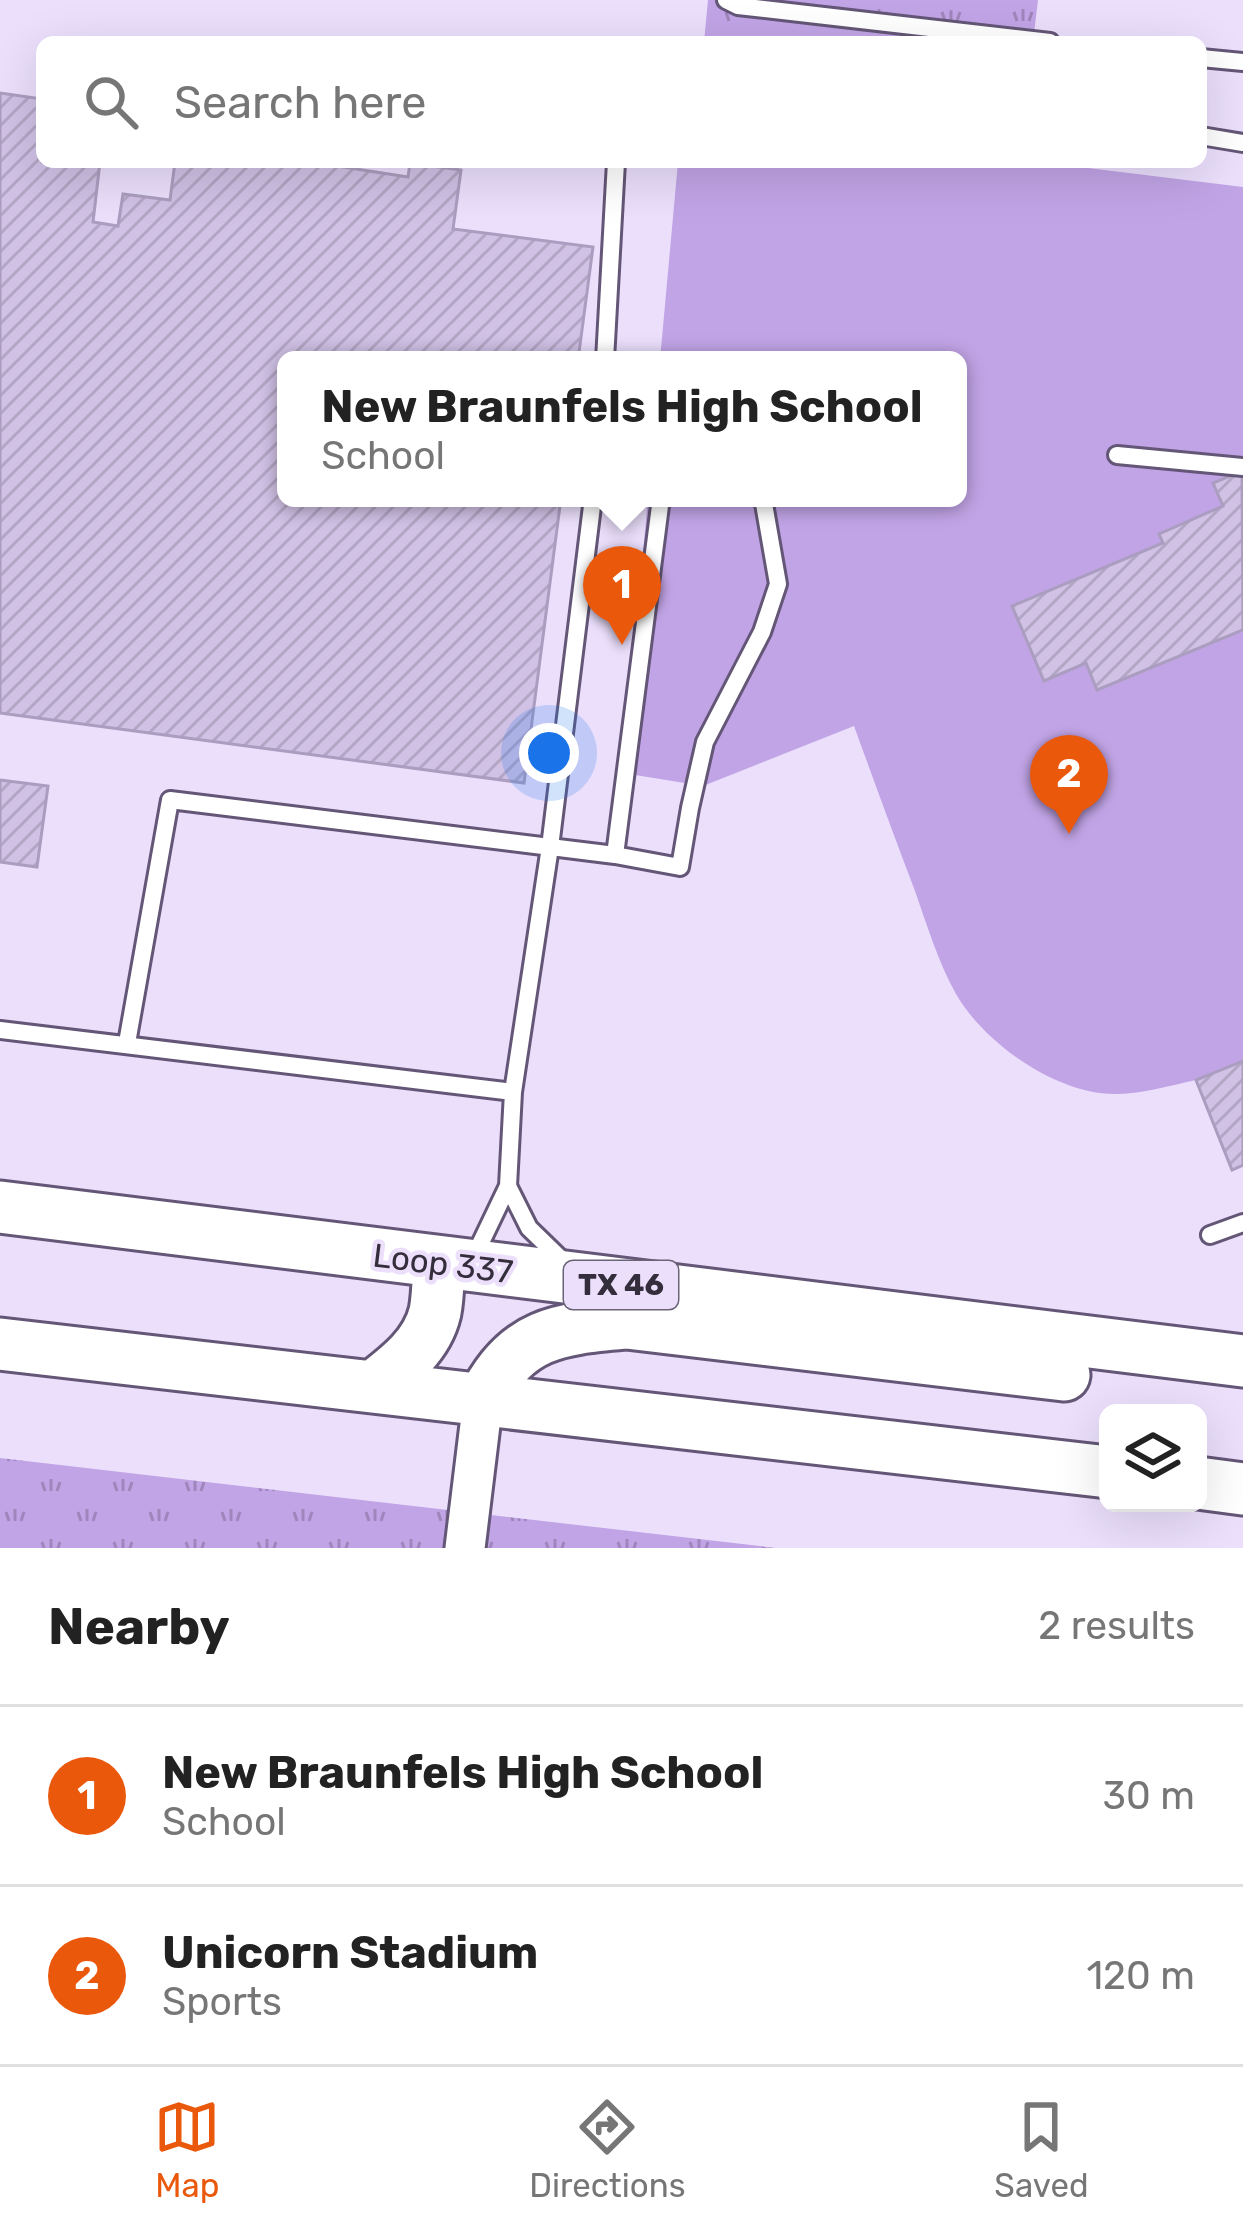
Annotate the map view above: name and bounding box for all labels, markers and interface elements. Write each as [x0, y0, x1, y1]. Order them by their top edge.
search box [36, 36, 1207, 168]
icon: search [78, 69, 144, 135]
text: Search here [174, 76, 426, 129]
popup [277, 351, 967, 507]
text: New Braunfels High School [321, 380, 923, 433]
text: School [321, 433, 445, 479]
pin: 1 [583, 546, 661, 645]
your location [519, 723, 579, 783]
pin: 2 [1030, 735, 1108, 834]
street label: Loop 337 [371, 1236, 515, 1291]
road number: TX 46 [564, 1261, 678, 1309]
map controls [1099, 1404, 1207, 1512]
button: layers [1099, 1404, 1207, 1512]
text: Nearby [48, 1596, 230, 1657]
text: 2 results [1038, 1603, 1195, 1649]
text: New Braunfels High School [162, 1746, 763, 1799]
text: 1 [77, 1773, 97, 1819]
text: 30 m [1103, 1773, 1195, 1819]
text: School [162, 1799, 286, 1845]
text: Unicorn Stadium [162, 1926, 538, 1979]
text: 2 [74, 1953, 100, 1999]
text: 120 m [1086, 1953, 1195, 1999]
text: Sports [162, 1979, 282, 2025]
tab: Map [154, 2094, 220, 2205]
tab: Directions [529, 2094, 686, 2205]
tab: Saved [994, 2094, 1089, 2205]

